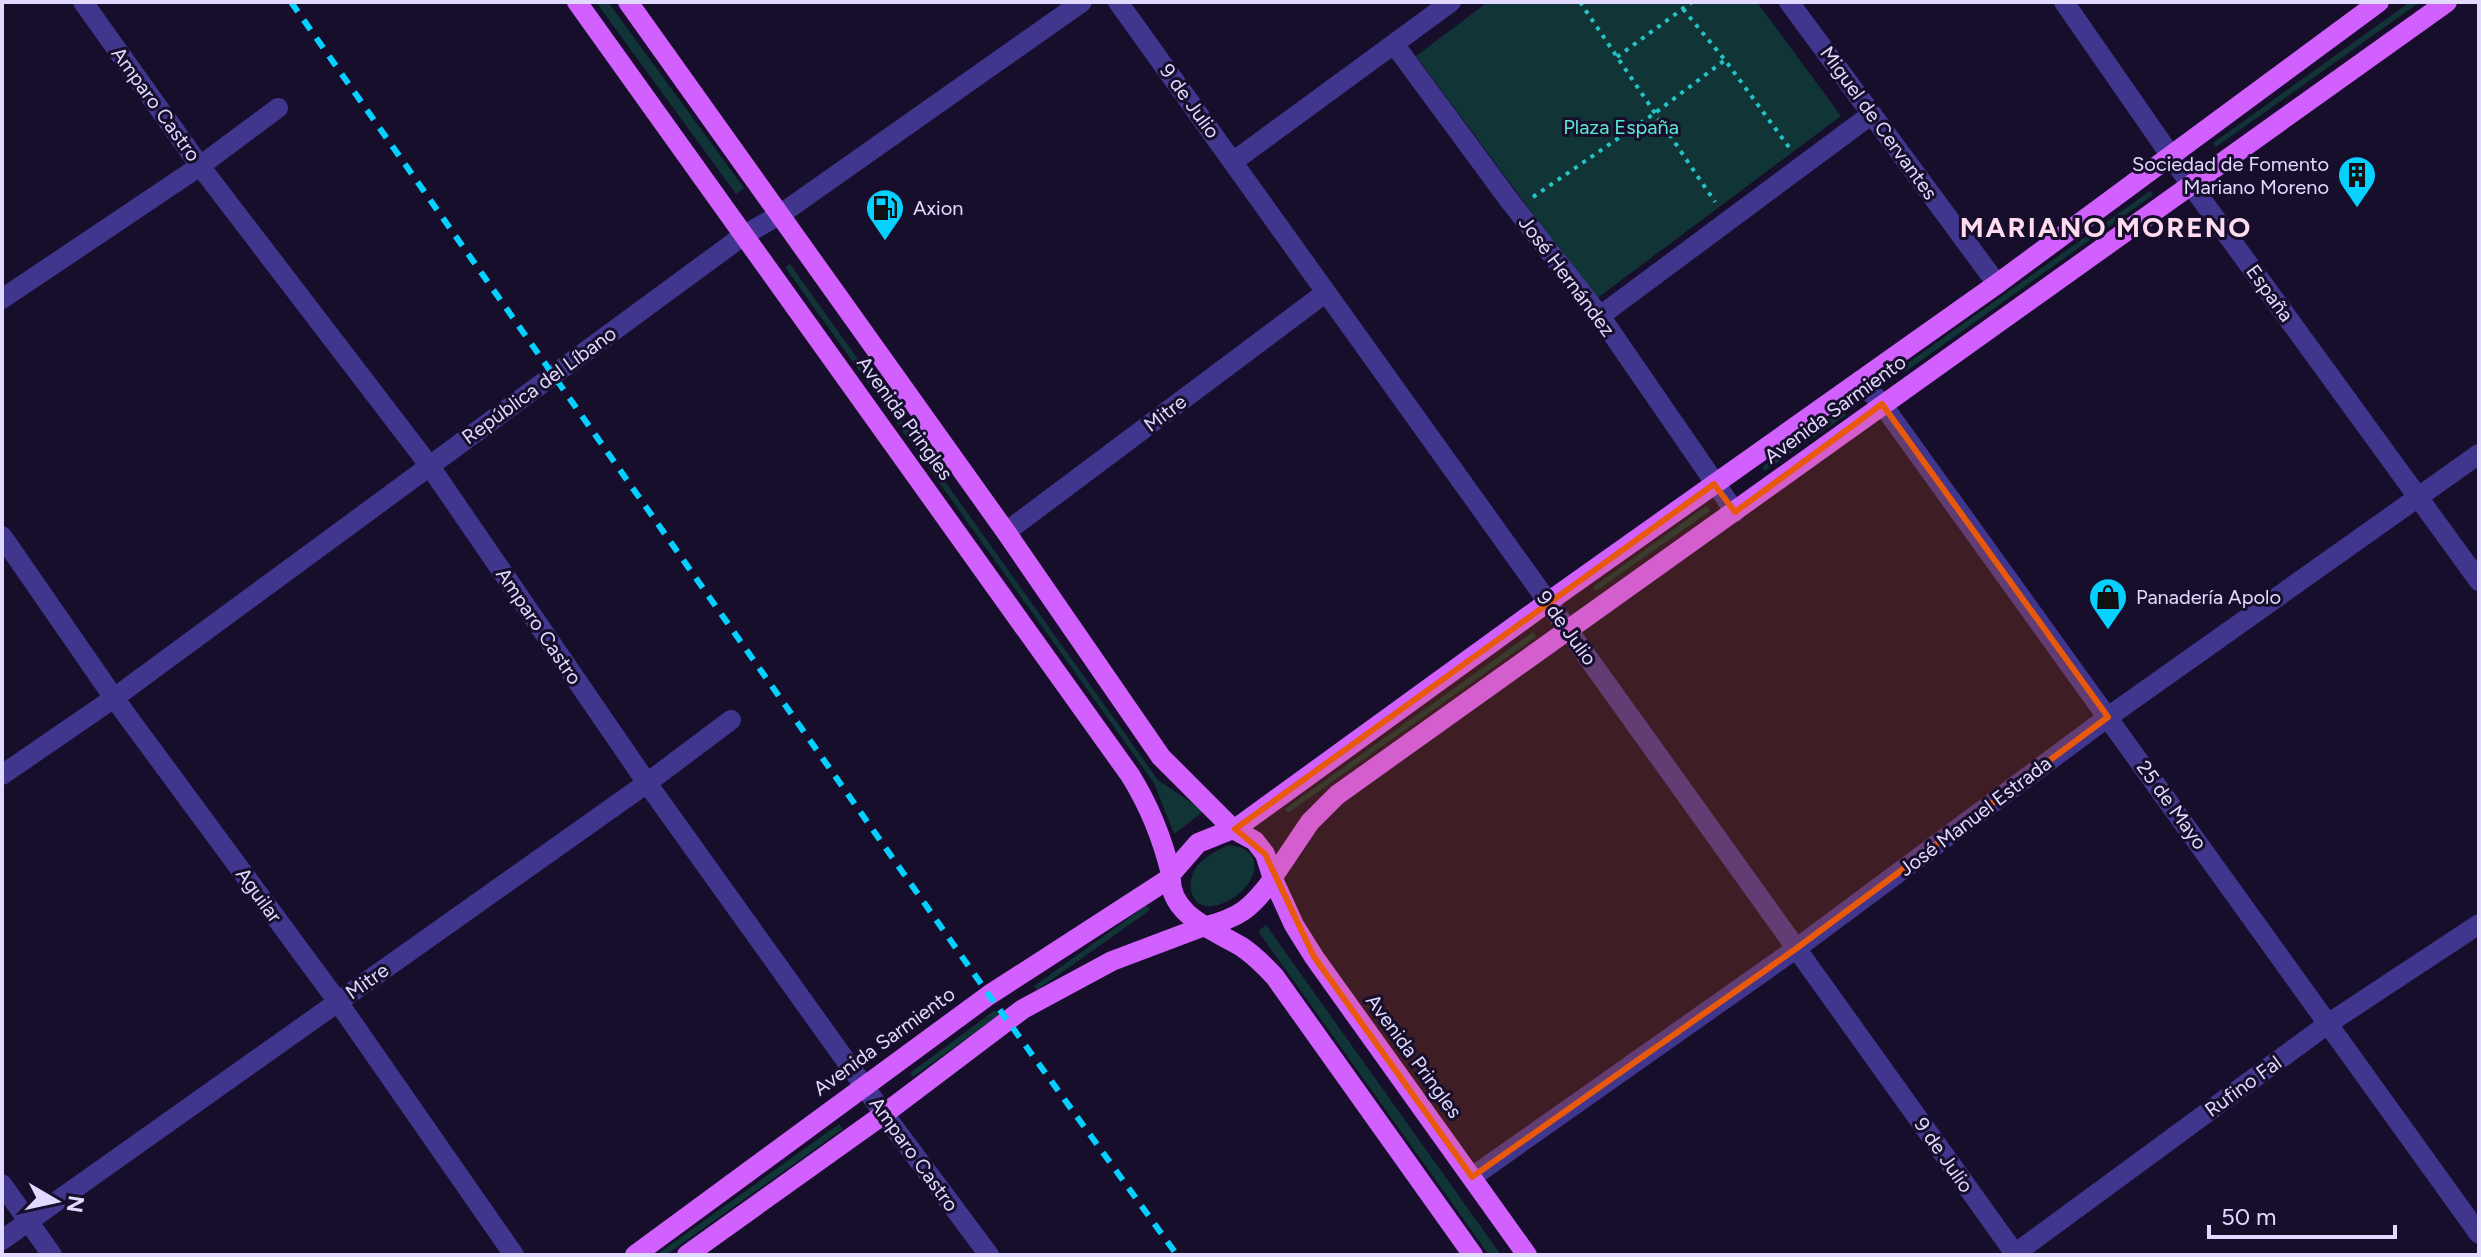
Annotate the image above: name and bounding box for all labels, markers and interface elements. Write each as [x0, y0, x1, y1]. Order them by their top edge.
street label: Amparo Castro [106, 42, 206, 166]
street label: Miguel de Cervantes [1815, 42, 1943, 204]
street label: 9 de Julio [1155, 59, 1225, 143]
park label: Plaza España [1563, 115, 1679, 139]
place label: Sociedad de Fomento Mariano Moreno [2132, 152, 2329, 199]
building icon: Sociedad de Fomento Mariano Moreno [2336, 154, 2378, 209]
fuel station icon: Axion [864, 187, 906, 242]
place label: Axion [913, 196, 963, 220]
district label: MARIANO MORENO [1960, 210, 2252, 244]
street label: José Hernández [1514, 211, 1620, 341]
street label: España [2241, 260, 2299, 326]
street label: República del Líbano [457, 321, 621, 449]
street label: Avenida Sarmiento [1760, 350, 1910, 468]
street label: Avenida Pringles [852, 351, 958, 485]
street label: Mitre [1139, 389, 1191, 437]
street label: Amparo Castro [491, 563, 587, 689]
shop icon: Panadería Apolo [2087, 576, 2129, 631]
place label: Panadería Apolo [2136, 585, 2281, 609]
street label: 9 de Julio [1532, 586, 1602, 670]
street label: José Manuel Estrada [1894, 751, 2056, 881]
street label: 25 de Mayo [2132, 756, 2212, 854]
street label: Aguilar [231, 863, 287, 927]
street label: Mitre [341, 958, 393, 1004]
street label: Avenida Sarmiento [809, 982, 959, 1100]
street label: Avenida Pringles [1361, 989, 1467, 1123]
street label: Rufino Fal [2200, 1050, 2286, 1122]
street label: Amparo Castro [864, 1092, 964, 1216]
street label: 9 de Julio [1910, 1113, 1978, 1197]
north arrow [16, 1161, 96, 1241]
scale bar [2209, 1189, 2395, 1239]
text: N [61, 1194, 90, 1215]
text: 50 m [2221, 1202, 2277, 1231]

